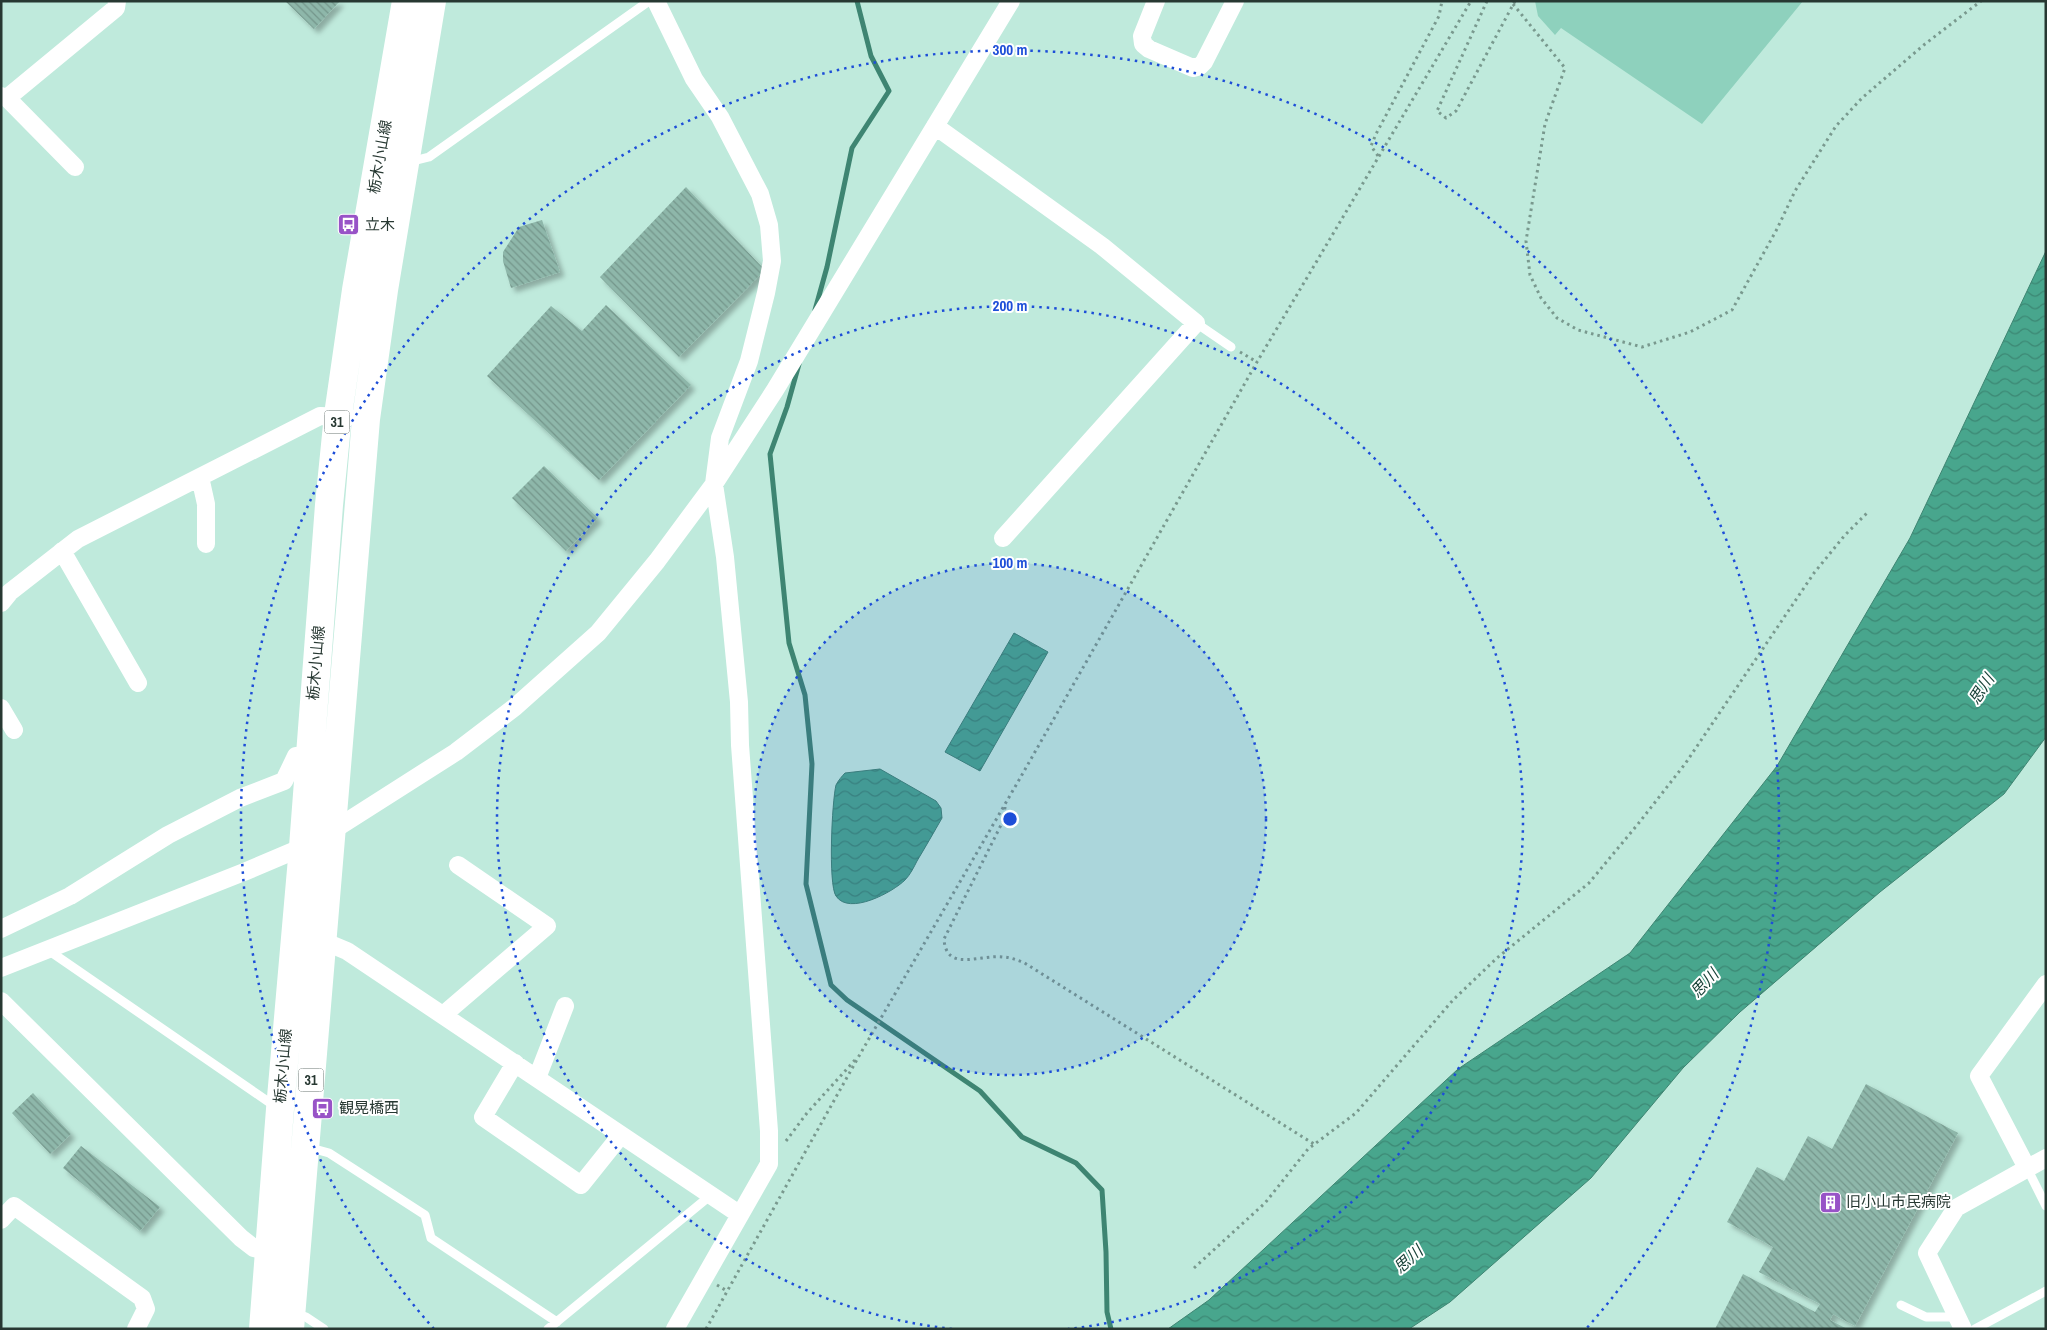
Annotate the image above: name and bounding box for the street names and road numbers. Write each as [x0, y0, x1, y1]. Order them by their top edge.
street label: 栃木小山線 [363, 118, 396, 196]
road number: 31 [324, 411, 350, 434]
street label: 栃木小山線 [302, 625, 329, 701]
street label: 栃木小山線 [269, 1028, 296, 1104]
road number: 31 [298, 1068, 324, 1092]

